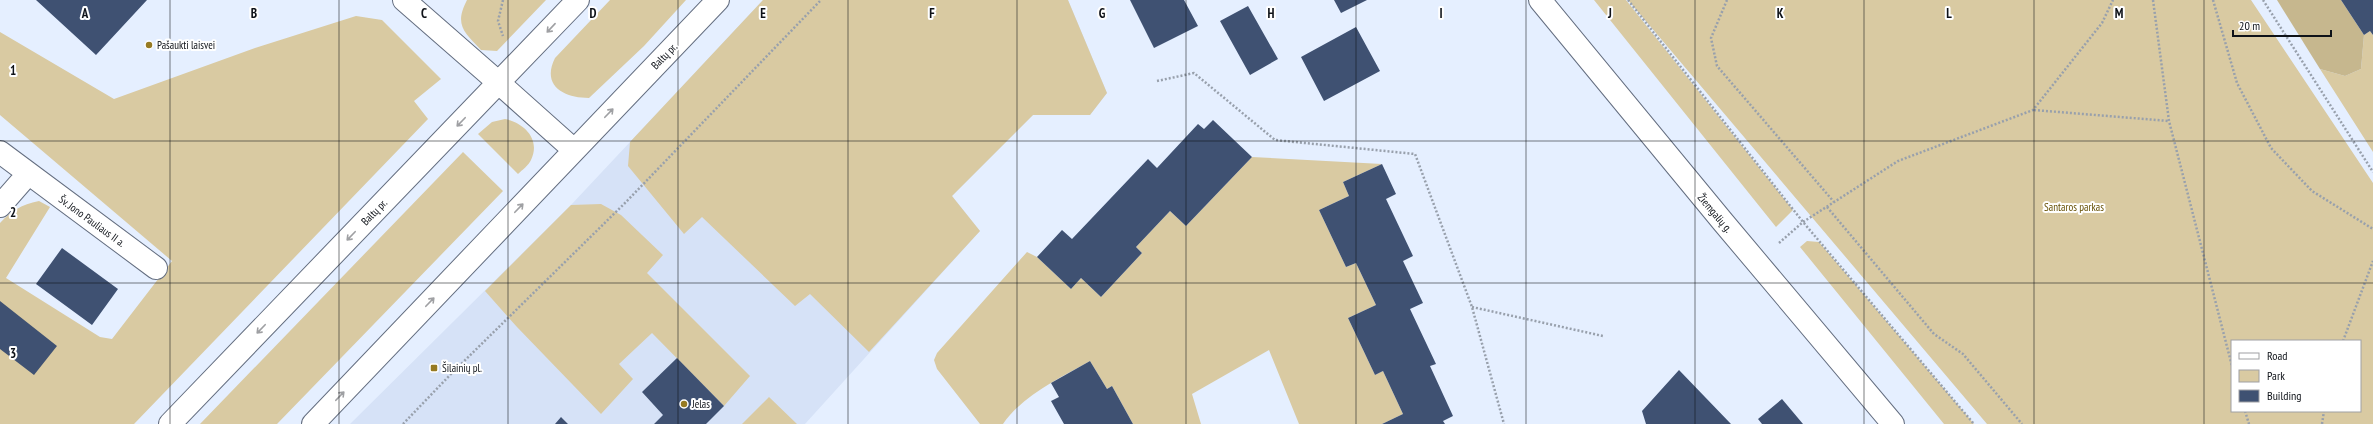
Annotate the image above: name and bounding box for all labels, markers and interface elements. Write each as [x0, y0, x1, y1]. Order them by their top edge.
text: A [81, 5, 89, 22]
text: B [251, 5, 257, 22]
text: C [421, 5, 427, 22]
text: D [590, 5, 597, 22]
text: E [760, 5, 766, 22]
text: F [929, 5, 935, 22]
text: G [1099, 5, 1106, 22]
text: H [1268, 5, 1275, 22]
text: I [1439, 5, 1443, 22]
text: J [1607, 5, 1612, 22]
text: K [1777, 5, 1784, 22]
text: L [1946, 5, 1952, 22]
text: M [2115, 5, 2124, 22]
scale bar [2233, 12, 2331, 38]
text: 20 m [2239, 18, 2260, 33]
one-way arrow [547, 23, 556, 33]
place label: Pašaukti laisvei [157, 38, 215, 52]
marker: Pašaukti laisvei [144, 40, 154, 50]
street label: Baltų pr. [648, 40, 680, 72]
text: 1 [10, 62, 16, 79]
one-way arrow [604, 108, 614, 118]
one-way arrow [456, 117, 466, 127]
street label: Žiemgalių g. [1695, 191, 1735, 235]
street label: Šv. Jono Pauliaus II a. [56, 192, 128, 250]
street label: Baltų pr. [358, 196, 390, 228]
park label: Santaros parkas [2044, 200, 2104, 214]
one-way arrow [514, 203, 523, 213]
text: 2 [10, 204, 16, 221]
one-way arrow [347, 231, 356, 241]
one-way arrow [425, 297, 434, 307]
one-way arrow [256, 324, 266, 334]
legend [2231, 340, 2361, 412]
text: 3 [10, 345, 16, 362]
text: Road [2267, 348, 2287, 363]
place label: Šilainių pl. [442, 361, 482, 375]
marker: Šilainių pl. [429, 363, 439, 373]
text: Park [2267, 368, 2285, 383]
text: Building [2267, 388, 2302, 403]
one-way arrow [335, 391, 345, 401]
place label: Jelas [691, 397, 710, 411]
marker: Jelas [679, 399, 689, 409]

